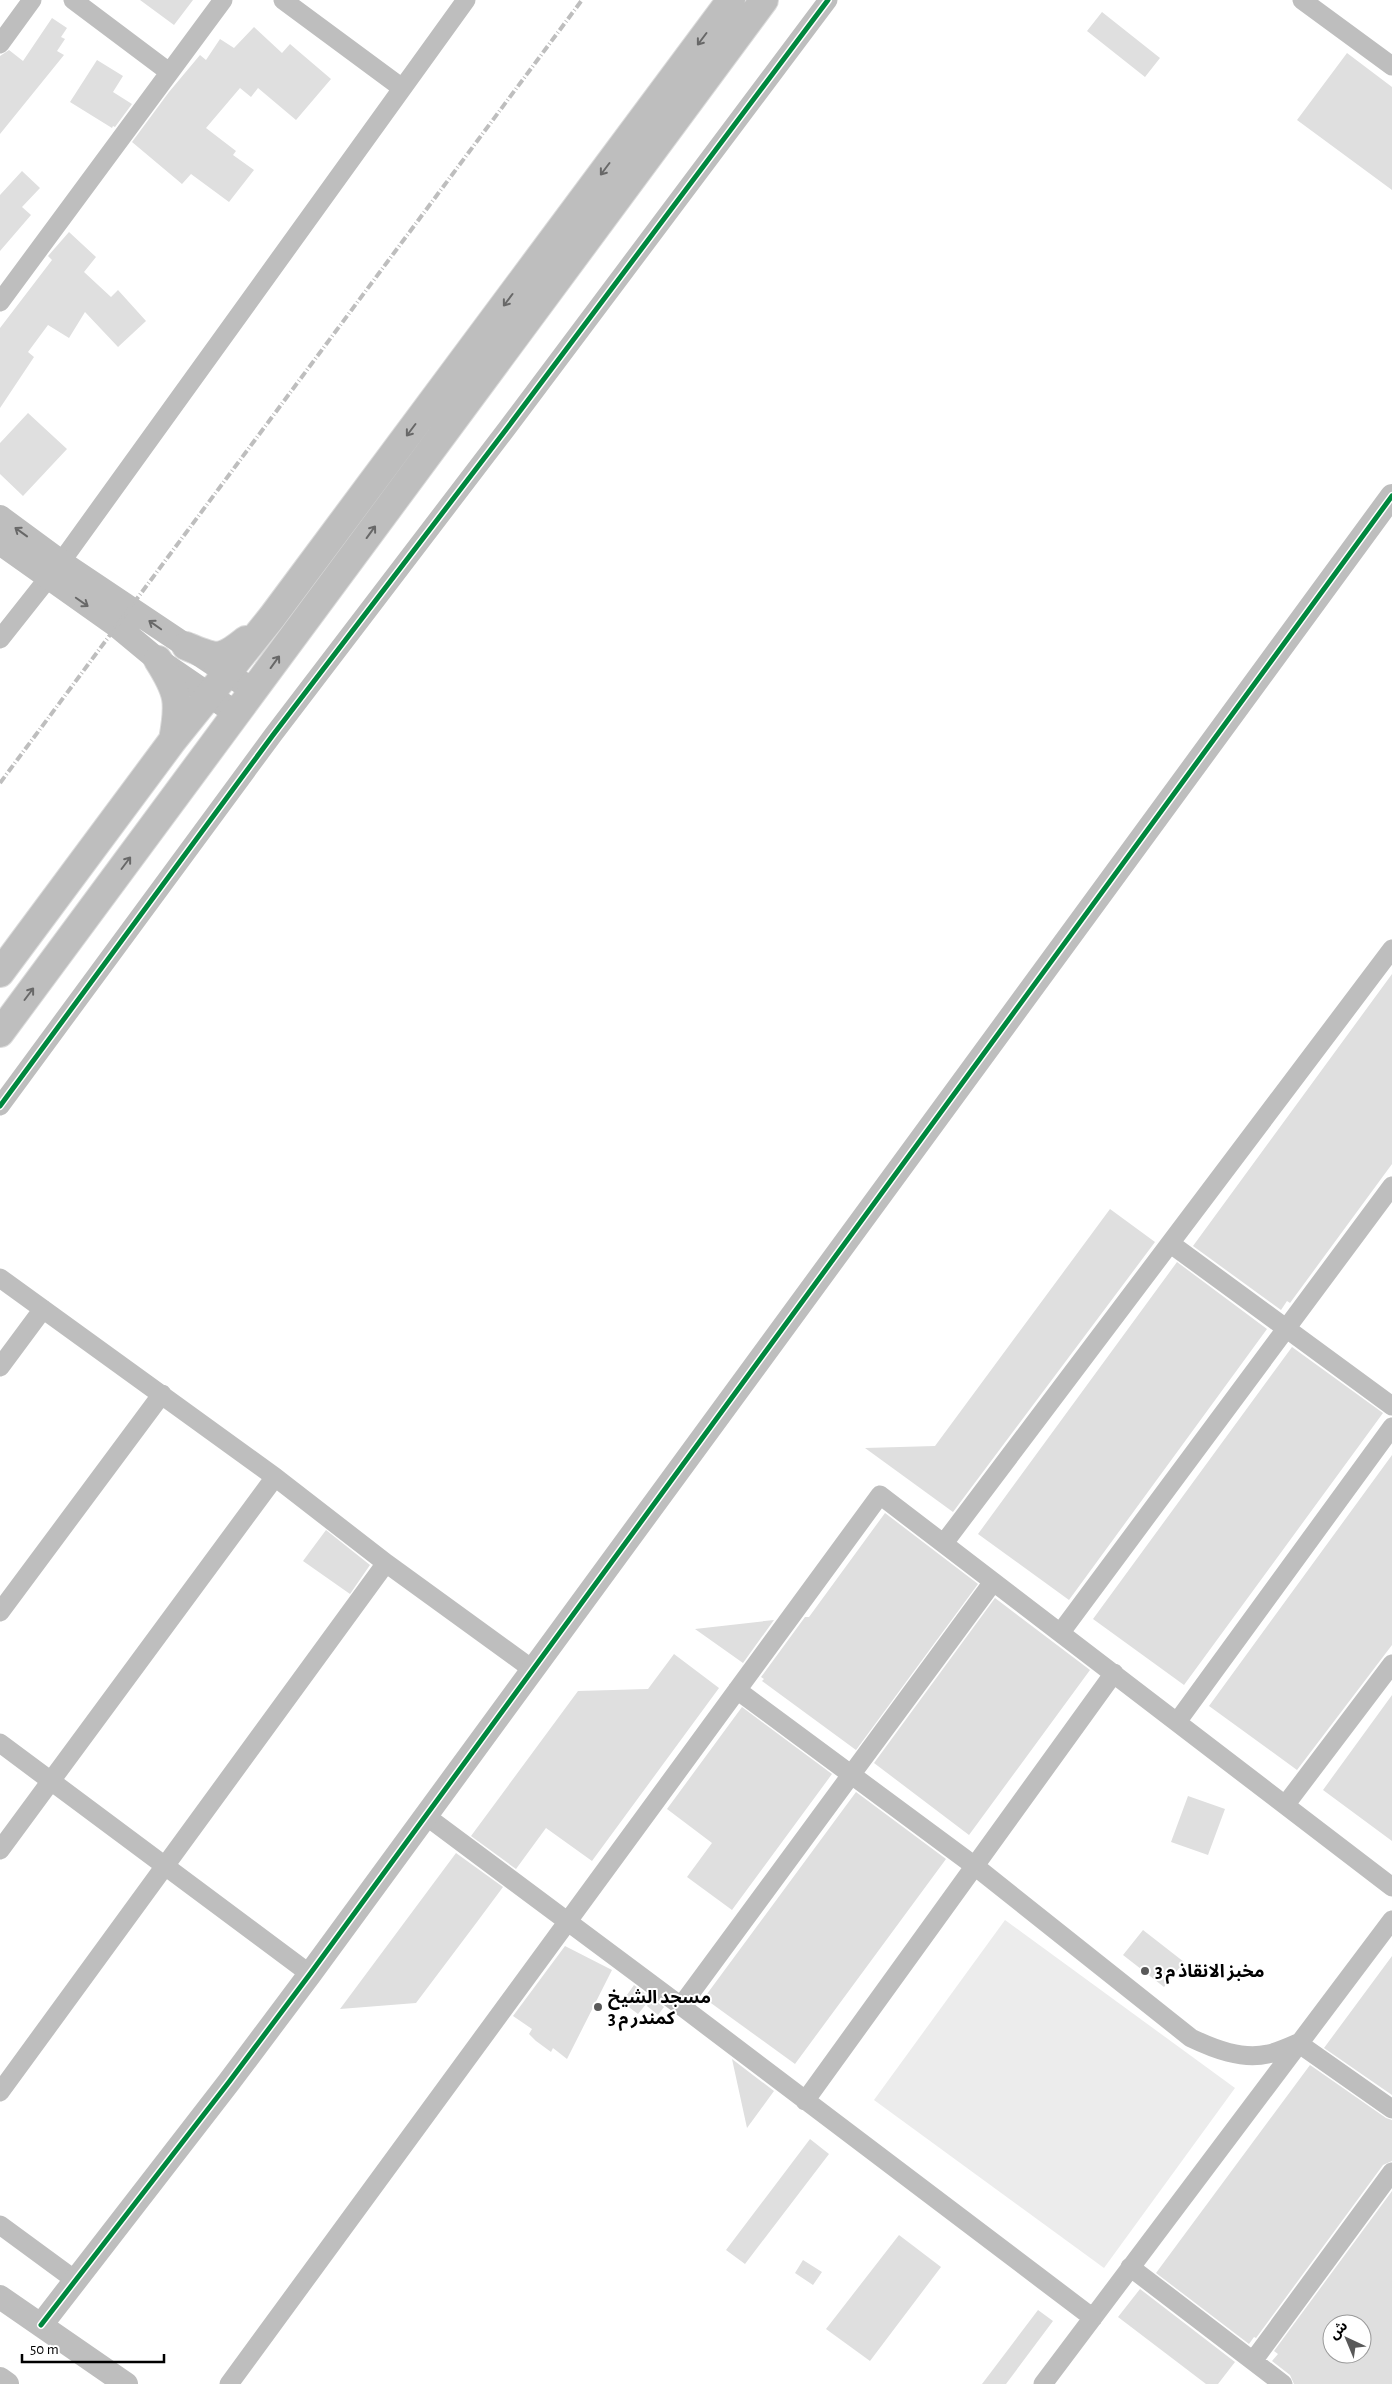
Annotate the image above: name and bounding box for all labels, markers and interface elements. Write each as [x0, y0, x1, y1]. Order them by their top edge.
one-way arrow [697, 32, 707, 46]
one-way arrow [600, 162, 610, 176]
one-way arrow [503, 293, 513, 307]
one-way arrow [406, 423, 416, 437]
one-way arrow [366, 525, 377, 539]
one-way arrow [15, 527, 28, 538]
one-way arrow [75, 597, 89, 607]
one-way arrow [148, 620, 162, 630]
one-way arrow [270, 655, 280, 669]
one-way arrow [121, 856, 131, 870]
one-way arrow [24, 987, 34, 1001]
place label: مخبز الانقاذ م 3 [1155, 1963, 1265, 1984]
marker: مخبز الانقاذ م 3 [1139, 1965, 1151, 1977]
place label: مسجد الشيخ كمندر م 3 [608, 1989, 711, 2031]
marker: مسجد الشيخ كمندر م 3 [592, 2001, 604, 2013]
north arrow [1322, 2314, 1372, 2364]
text: ش [1327, 2319, 1350, 2342]
scale bar [22, 2332, 165, 2364]
text: 50 m [30, 2342, 59, 2357]

